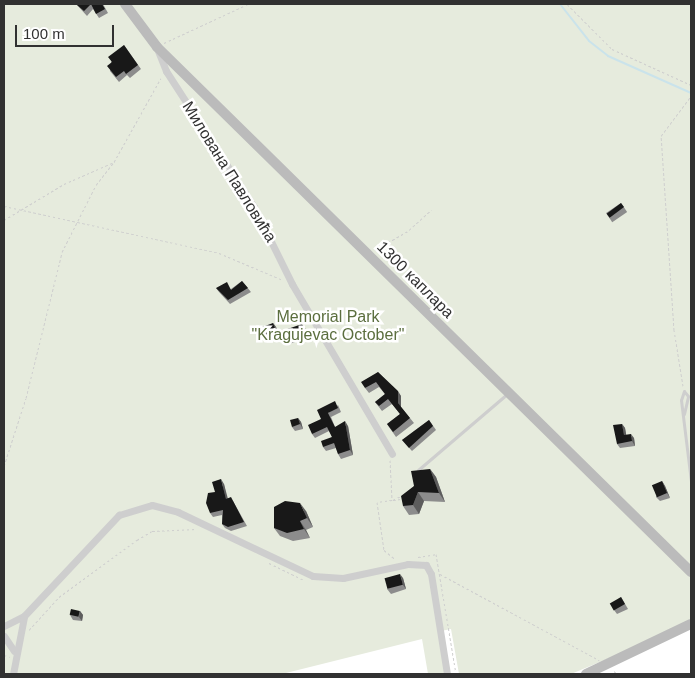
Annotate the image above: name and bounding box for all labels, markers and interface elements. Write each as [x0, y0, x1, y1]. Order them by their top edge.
scale bar [18, 15, 116, 47]
text: 100 m [23, 25, 65, 42]
street label: Милована Павловића [178, 98, 280, 246]
street label: 1300 каплара [373, 238, 457, 322]
park label: Memorial Park "Kragujevac October" [252, 307, 404, 345]

